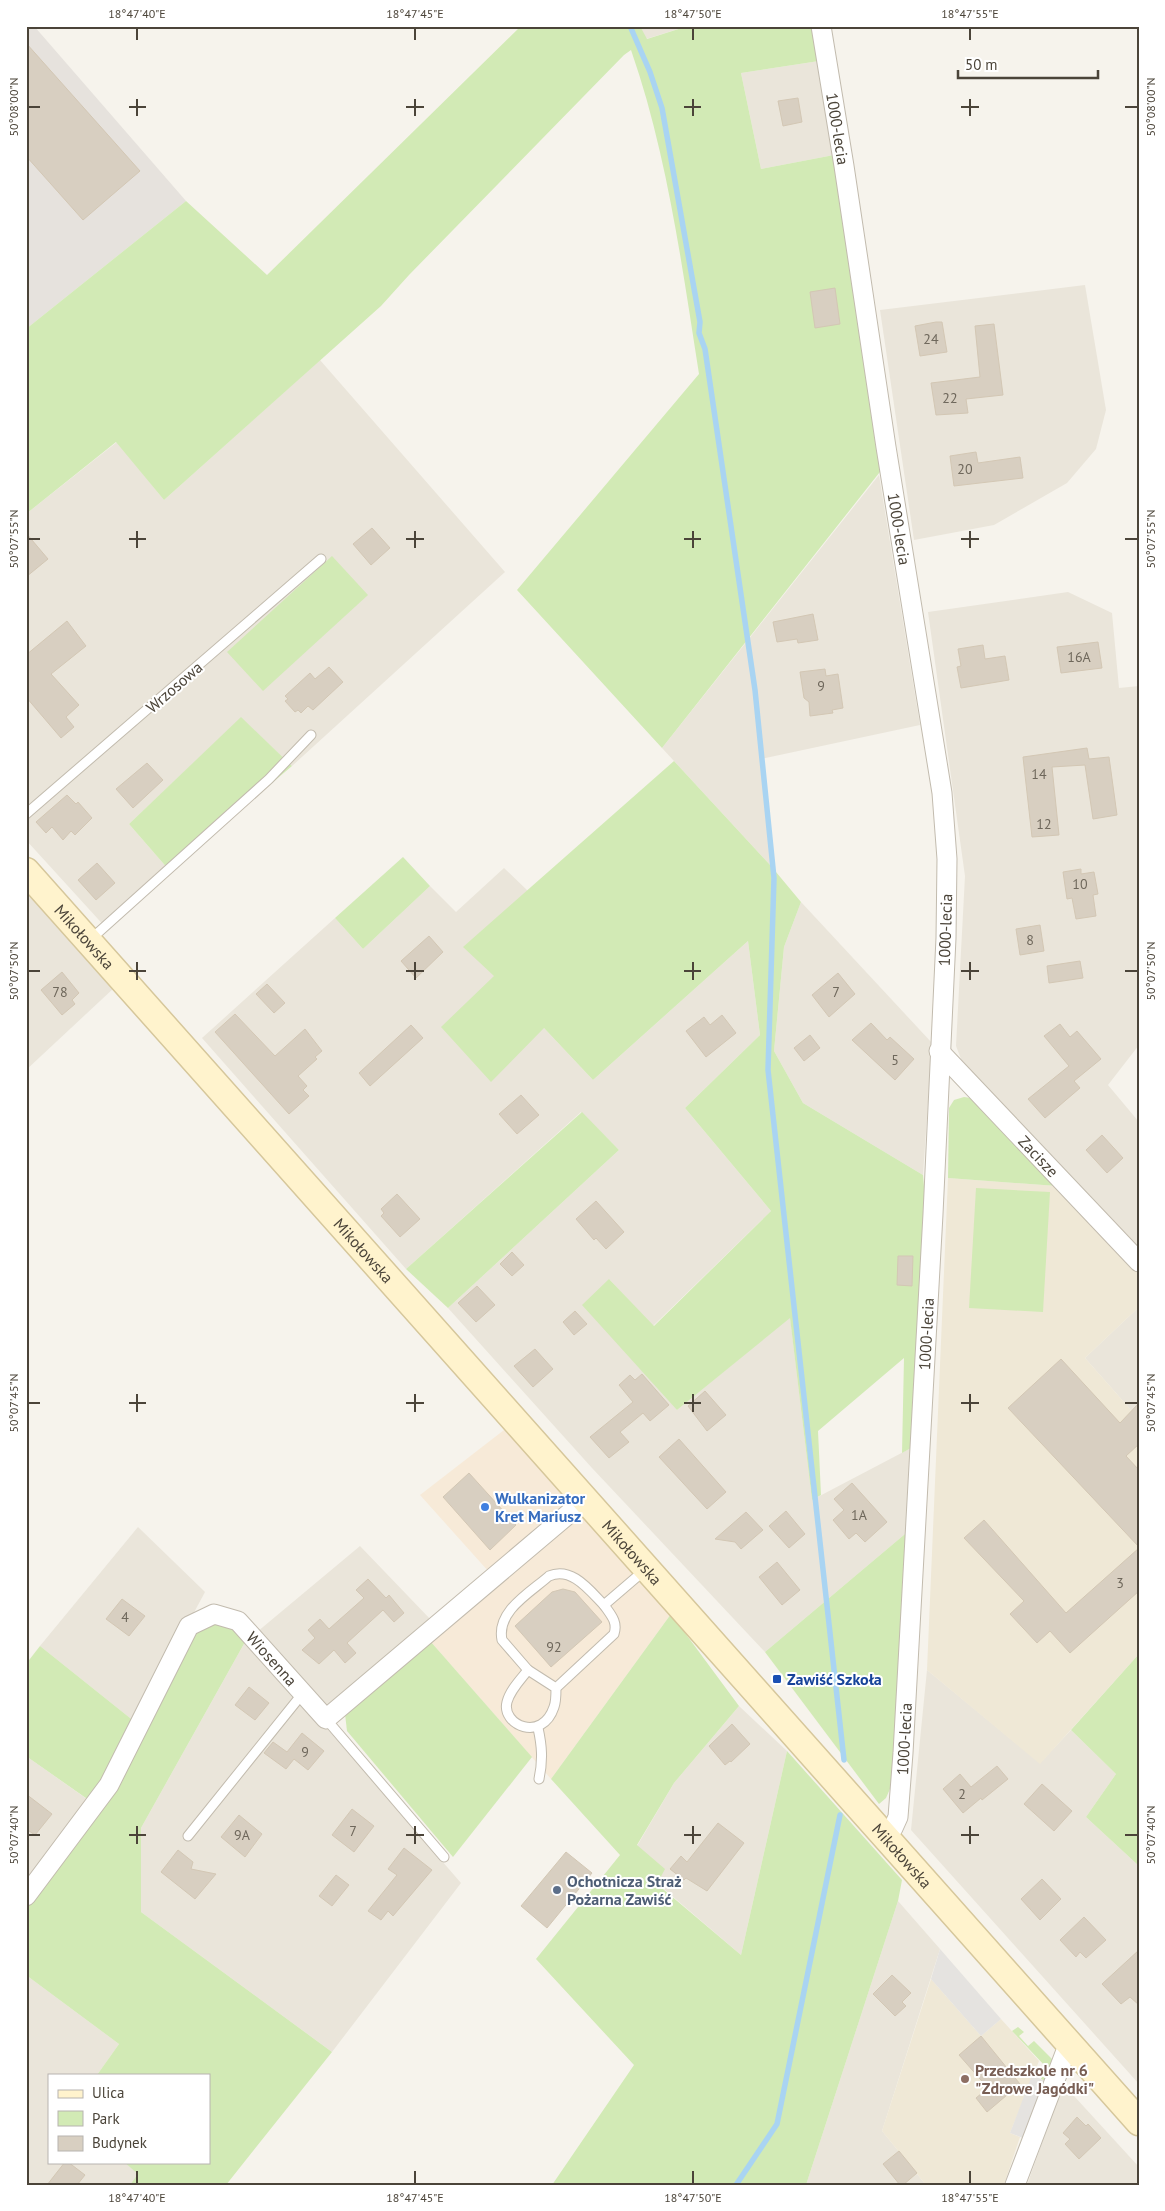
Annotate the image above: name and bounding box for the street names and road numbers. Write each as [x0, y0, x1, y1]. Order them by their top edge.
street label: 1000-lecia [822, 91, 854, 166]
street label: 1000-lecia [884, 491, 915, 566]
street label: Wrzosowa [142, 657, 206, 717]
street label: 1000-lecia [934, 893, 956, 967]
street label: Mikołowska [50, 900, 119, 973]
street label: Zacisze [1014, 1131, 1063, 1181]
street label: Mikołowska [330, 1214, 398, 1287]
street label: 1000-lecia [914, 1297, 938, 1371]
street label: Mikołowska [598, 1516, 666, 1589]
street label: Wiosenna [242, 1627, 302, 1690]
street label: 1000-lecia [892, 1702, 916, 1776]
street label: Mikołowska [868, 1819, 936, 1892]

